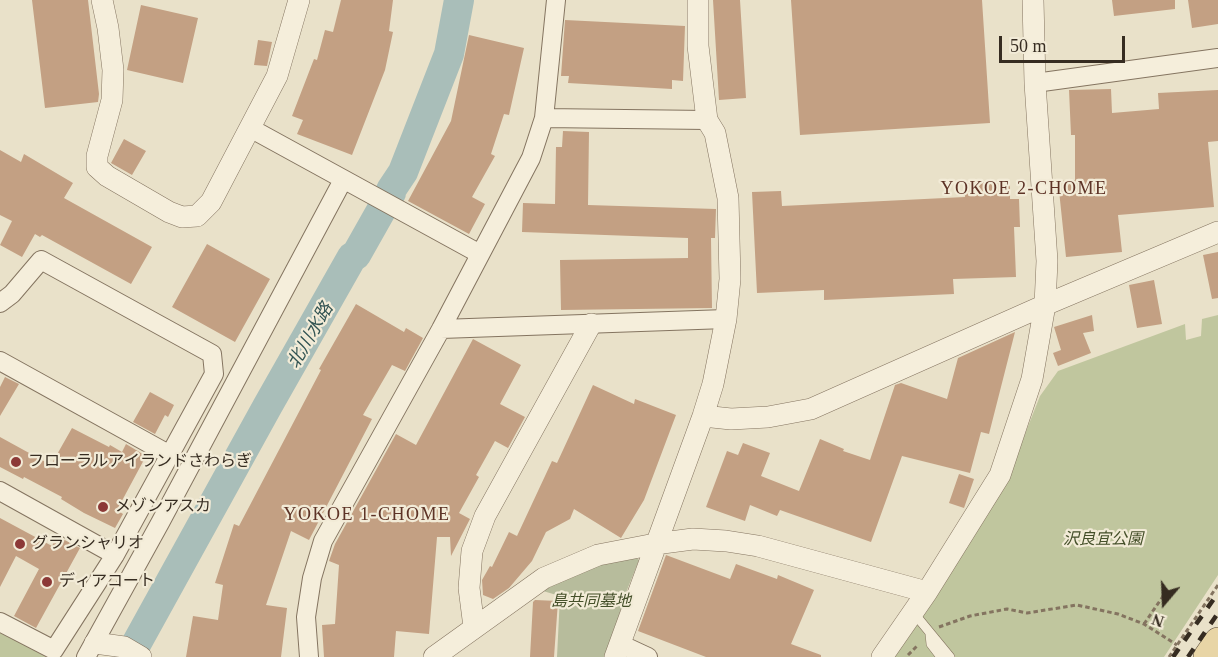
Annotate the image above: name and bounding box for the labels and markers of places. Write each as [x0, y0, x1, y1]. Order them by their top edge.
place label: フローラルアイランドさわらぎ [28, 452, 252, 472]
marker: フローラルアイランドさわらぎ [9, 455, 23, 469]
place label: メゾンアスカ [115, 497, 211, 517]
marker: メゾンアスカ [96, 500, 110, 514]
place label: グランシャリオ [32, 534, 144, 554]
marker: グランシャリオ [13, 537, 27, 551]
place label: ディアコート [59, 572, 155, 592]
marker: ディアコート [40, 575, 54, 589]

